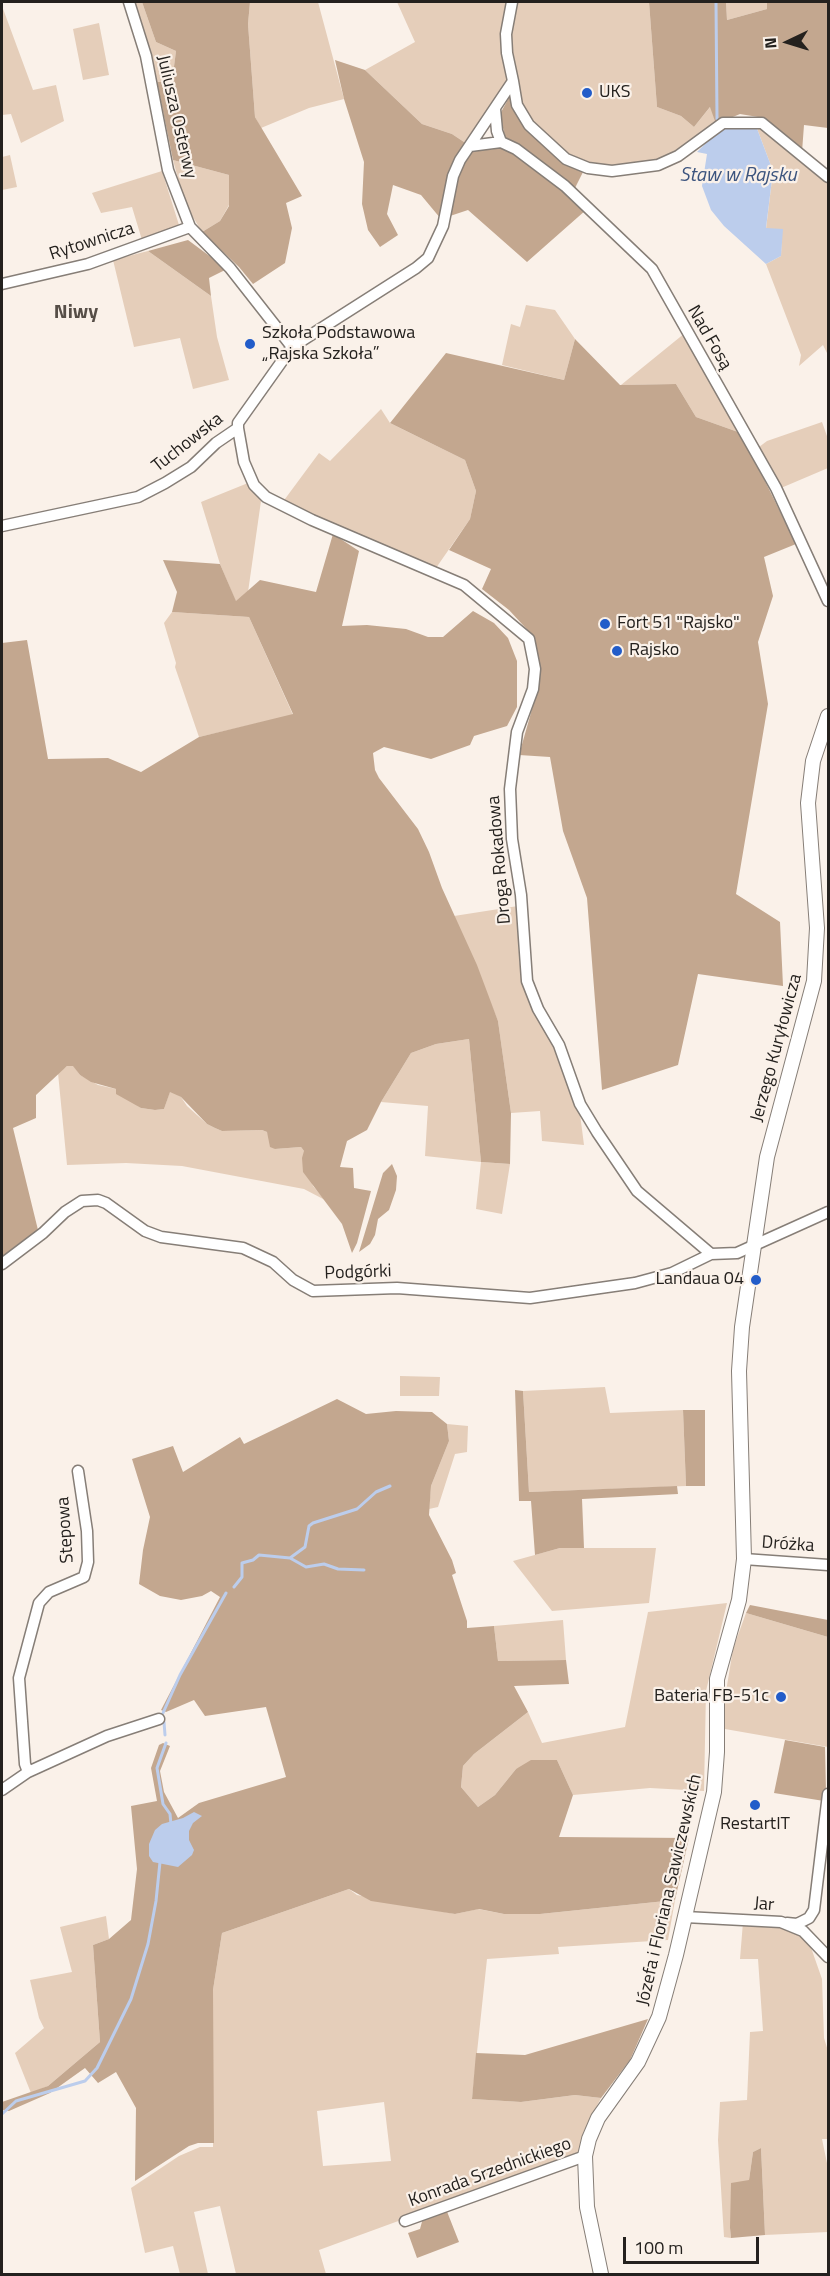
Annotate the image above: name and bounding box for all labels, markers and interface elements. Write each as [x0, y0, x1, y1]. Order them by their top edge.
north arrow [758, 12, 818, 72]
text: N [758, 37, 782, 50]
street label: Juliusza Osterwy [151, 53, 201, 181]
place label: UKS [599, 82, 631, 104]
marker: UKS [580, 86, 594, 100]
water label: Staw w Rajsku [679, 164, 797, 188]
street label: Rytownicza [47, 218, 137, 266]
district label: Niwy [54, 301, 98, 325]
street label: Nad Fosą [682, 302, 736, 374]
place label: Szkoła Podstawowa „Rajska Szkoła” [262, 323, 415, 366]
marker: Szkoła Podstawowa „Rajska Szkoła” [243, 337, 257, 351]
street label: Tuchowska [148, 409, 228, 477]
place label: Fort 51 "Rajsko" [617, 613, 740, 635]
marker: Fort 51 "Rajsko" [598, 617, 612, 631]
place label: Rajsko [629, 640, 679, 662]
marker: Rajsko [610, 644, 624, 658]
street label: Droga Rokadowa [484, 795, 516, 925]
street label: Jerzego Kuryłowicza [747, 972, 807, 1124]
street label: Podgórki [324, 1261, 392, 1285]
place label: Landaua 04 [655, 1269, 744, 1291]
marker: Landaua 04 [749, 1273, 763, 1287]
street label: Stepowa [53, 1496, 79, 1564]
street label: Dróżka [761, 1532, 815, 1558]
place label: Bateria FB-51c [654, 1686, 769, 1708]
marker: Bateria FB-51c [774, 1690, 788, 1704]
street label: Józefa i Floriana Sawiczewskich [633, 1772, 707, 2008]
marker: RestartIT [748, 1798, 762, 1812]
place label: RestartIT [720, 1814, 790, 1836]
street label: Jar [753, 1893, 775, 1917]
street label: Konrada Srzednickiego [406, 2134, 574, 2212]
scale bar [626, 2225, 762, 2263]
text: 100 m [634, 2234, 683, 2261]

